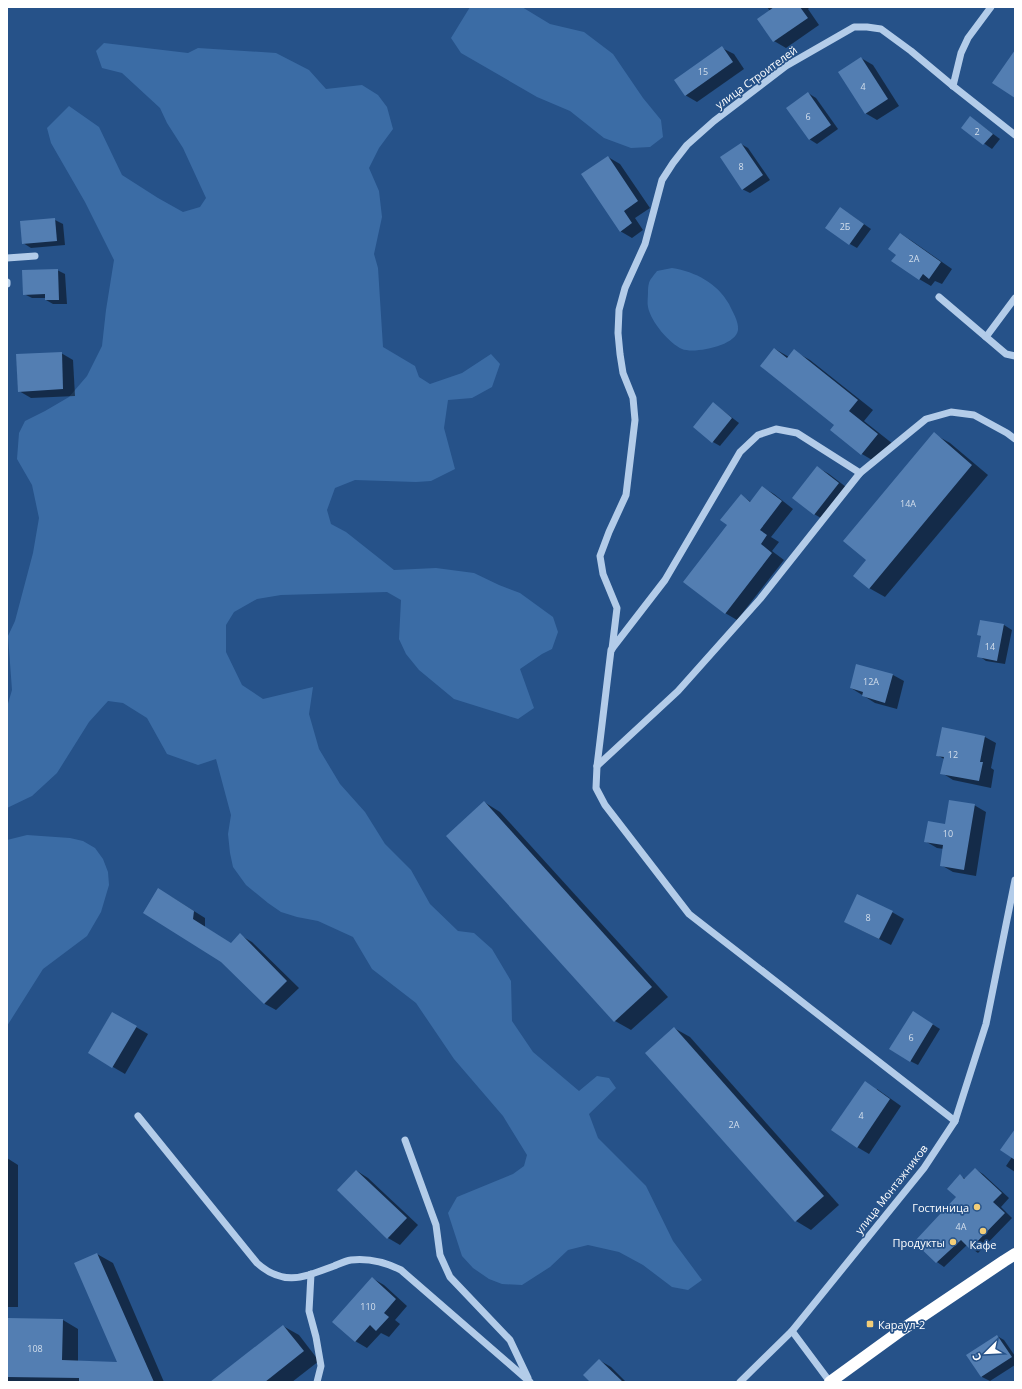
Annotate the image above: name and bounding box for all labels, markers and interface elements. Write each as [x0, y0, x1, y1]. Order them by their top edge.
street label: улица Строителей [712, 42, 800, 112]
house number: 15 [698, 65, 708, 78]
house number: 4 [860, 80, 866, 93]
house number: 6 [805, 110, 811, 123]
house number: 2 [974, 125, 980, 138]
house number: 8 [738, 160, 744, 173]
house number: 2Б [840, 220, 851, 233]
house number: 2А [909, 252, 920, 265]
house number: 14А [900, 497, 916, 510]
house number: 14 [985, 640, 995, 653]
house number: 12А [863, 675, 879, 688]
house number: 12 [948, 748, 958, 761]
house number: 10 [943, 827, 953, 840]
house number: 8 [865, 911, 871, 924]
house number: 6 [908, 1031, 914, 1044]
house number: 4 [858, 1109, 864, 1122]
house number: 2А [729, 1118, 740, 1131]
street label: улица Монтажников [851, 1141, 931, 1237]
place label: Гостиница [912, 1200, 969, 1215]
marker: Гостиница [972, 1202, 982, 1212]
house number: 4А [956, 1220, 967, 1233]
marker: Кафе [978, 1226, 988, 1236]
place label: Продукты [893, 1235, 945, 1250]
marker: Продукты [948, 1237, 958, 1247]
place label: Кафе [970, 1237, 996, 1252]
house number: 110 [360, 1300, 376, 1313]
place label: Караул-2 [878, 1317, 925, 1332]
marker: Караул-2 [865, 1319, 875, 1329]
north arrow [966, 1333, 1006, 1373]
house number: 108 [27, 1342, 43, 1355]
text: С [968, 1351, 985, 1364]

